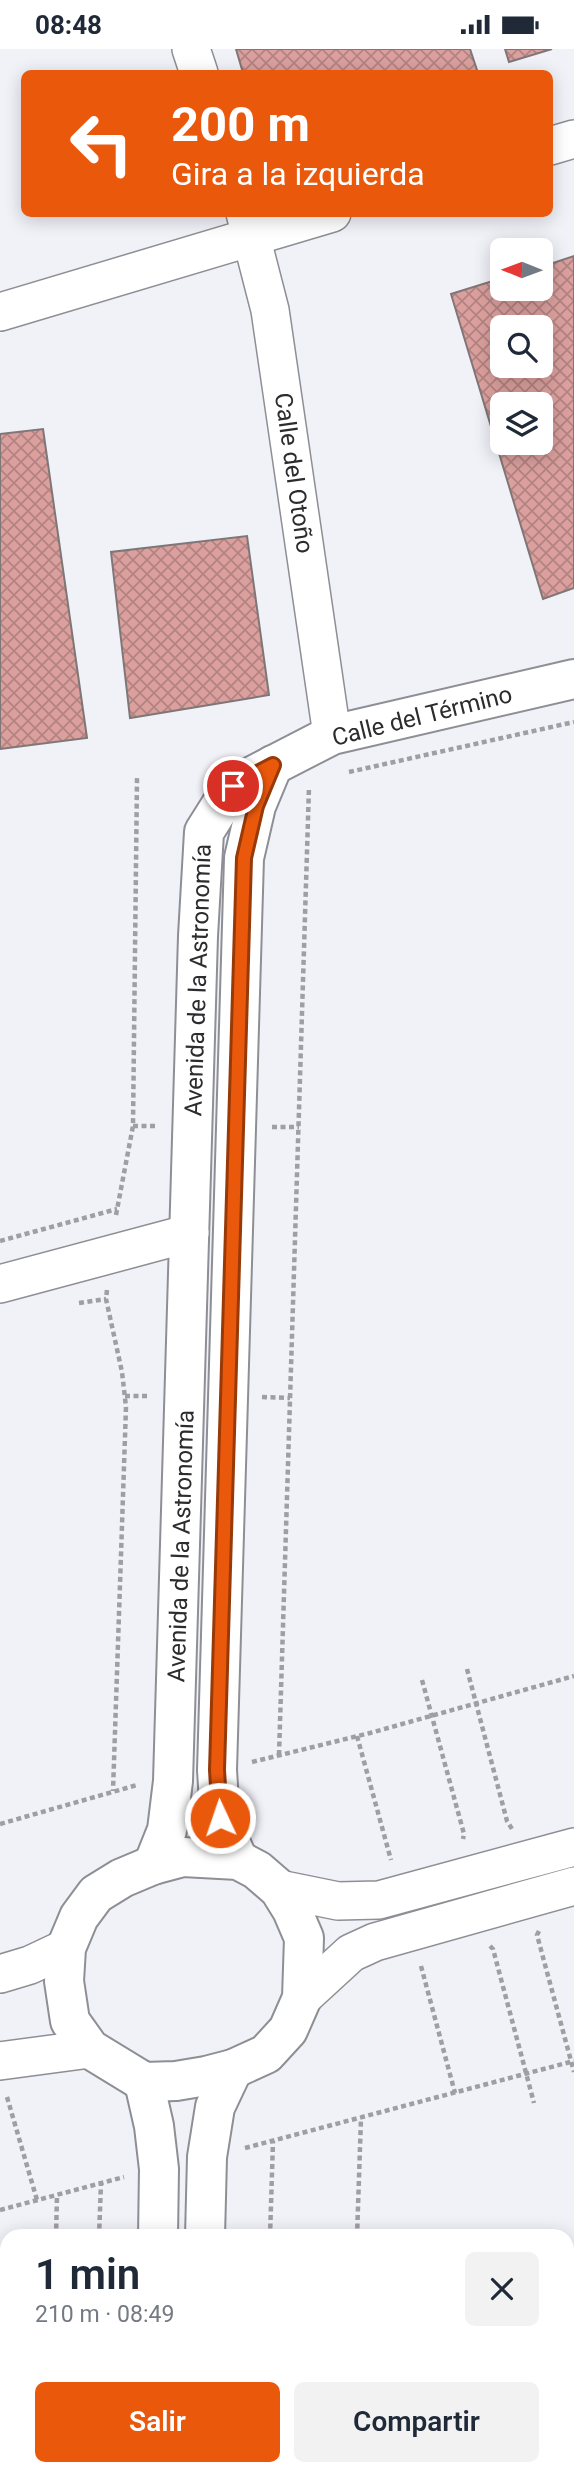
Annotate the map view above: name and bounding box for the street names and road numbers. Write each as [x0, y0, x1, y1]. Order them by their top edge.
street label: Calle del Otoño [269, 391, 319, 555]
street label: Calle del Término [329, 680, 515, 752]
street label: Avenida de la Astronomía [179, 843, 217, 1117]
street label: Avenida de la Astronomía [162, 1409, 200, 1683]

